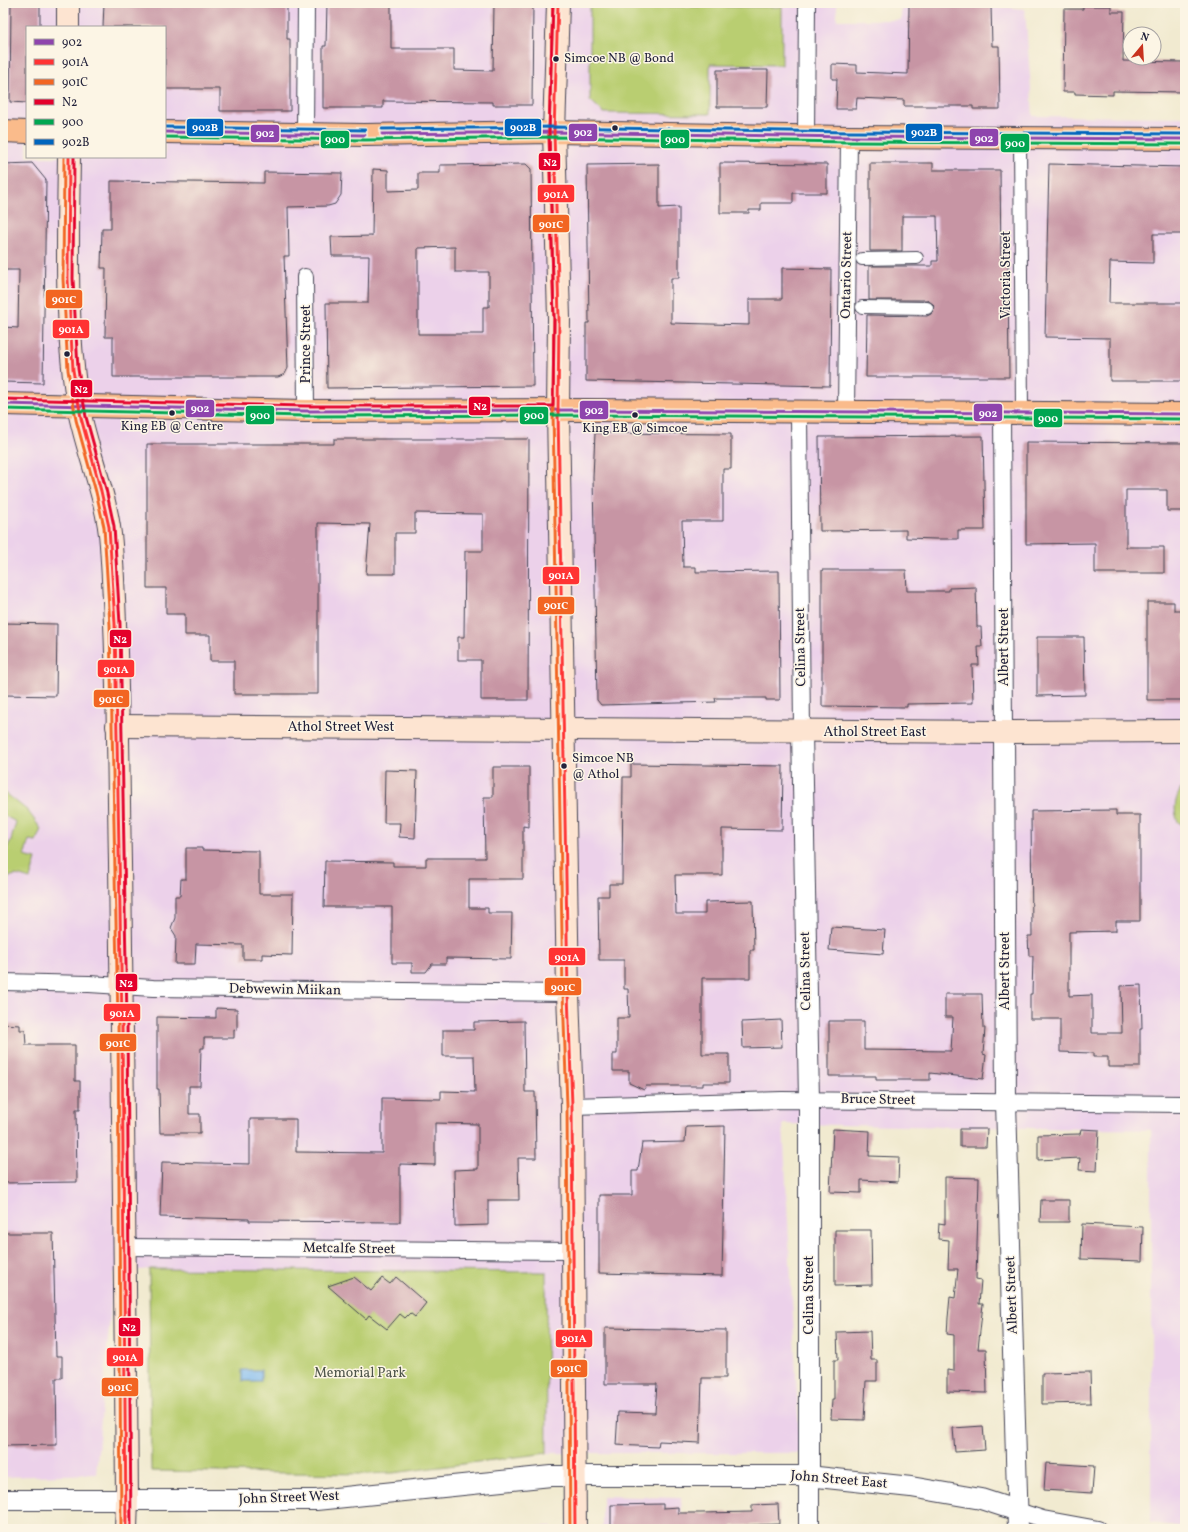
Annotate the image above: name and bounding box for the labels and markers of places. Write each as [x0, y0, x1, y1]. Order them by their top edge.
place label: Simcoe NB @ Bond [564, 50, 674, 68]
marker: Simcoe NB @ Bond [551, 54, 561, 64]
unlabelled marker [610, 123, 620, 133]
unlabelled marker [62, 349, 72, 359]
marker: King EB @ Centre [167, 408, 177, 418]
marker: King EB @ Simcoe [630, 410, 640, 420]
place label: King EB @ Centre [121, 418, 223, 436]
place label: King EB @ Simcoe [582, 420, 688, 438]
place label: Simcoe NB @ Athol [572, 750, 634, 784]
marker: Simcoe NB @ Athol [559, 761, 569, 771]

